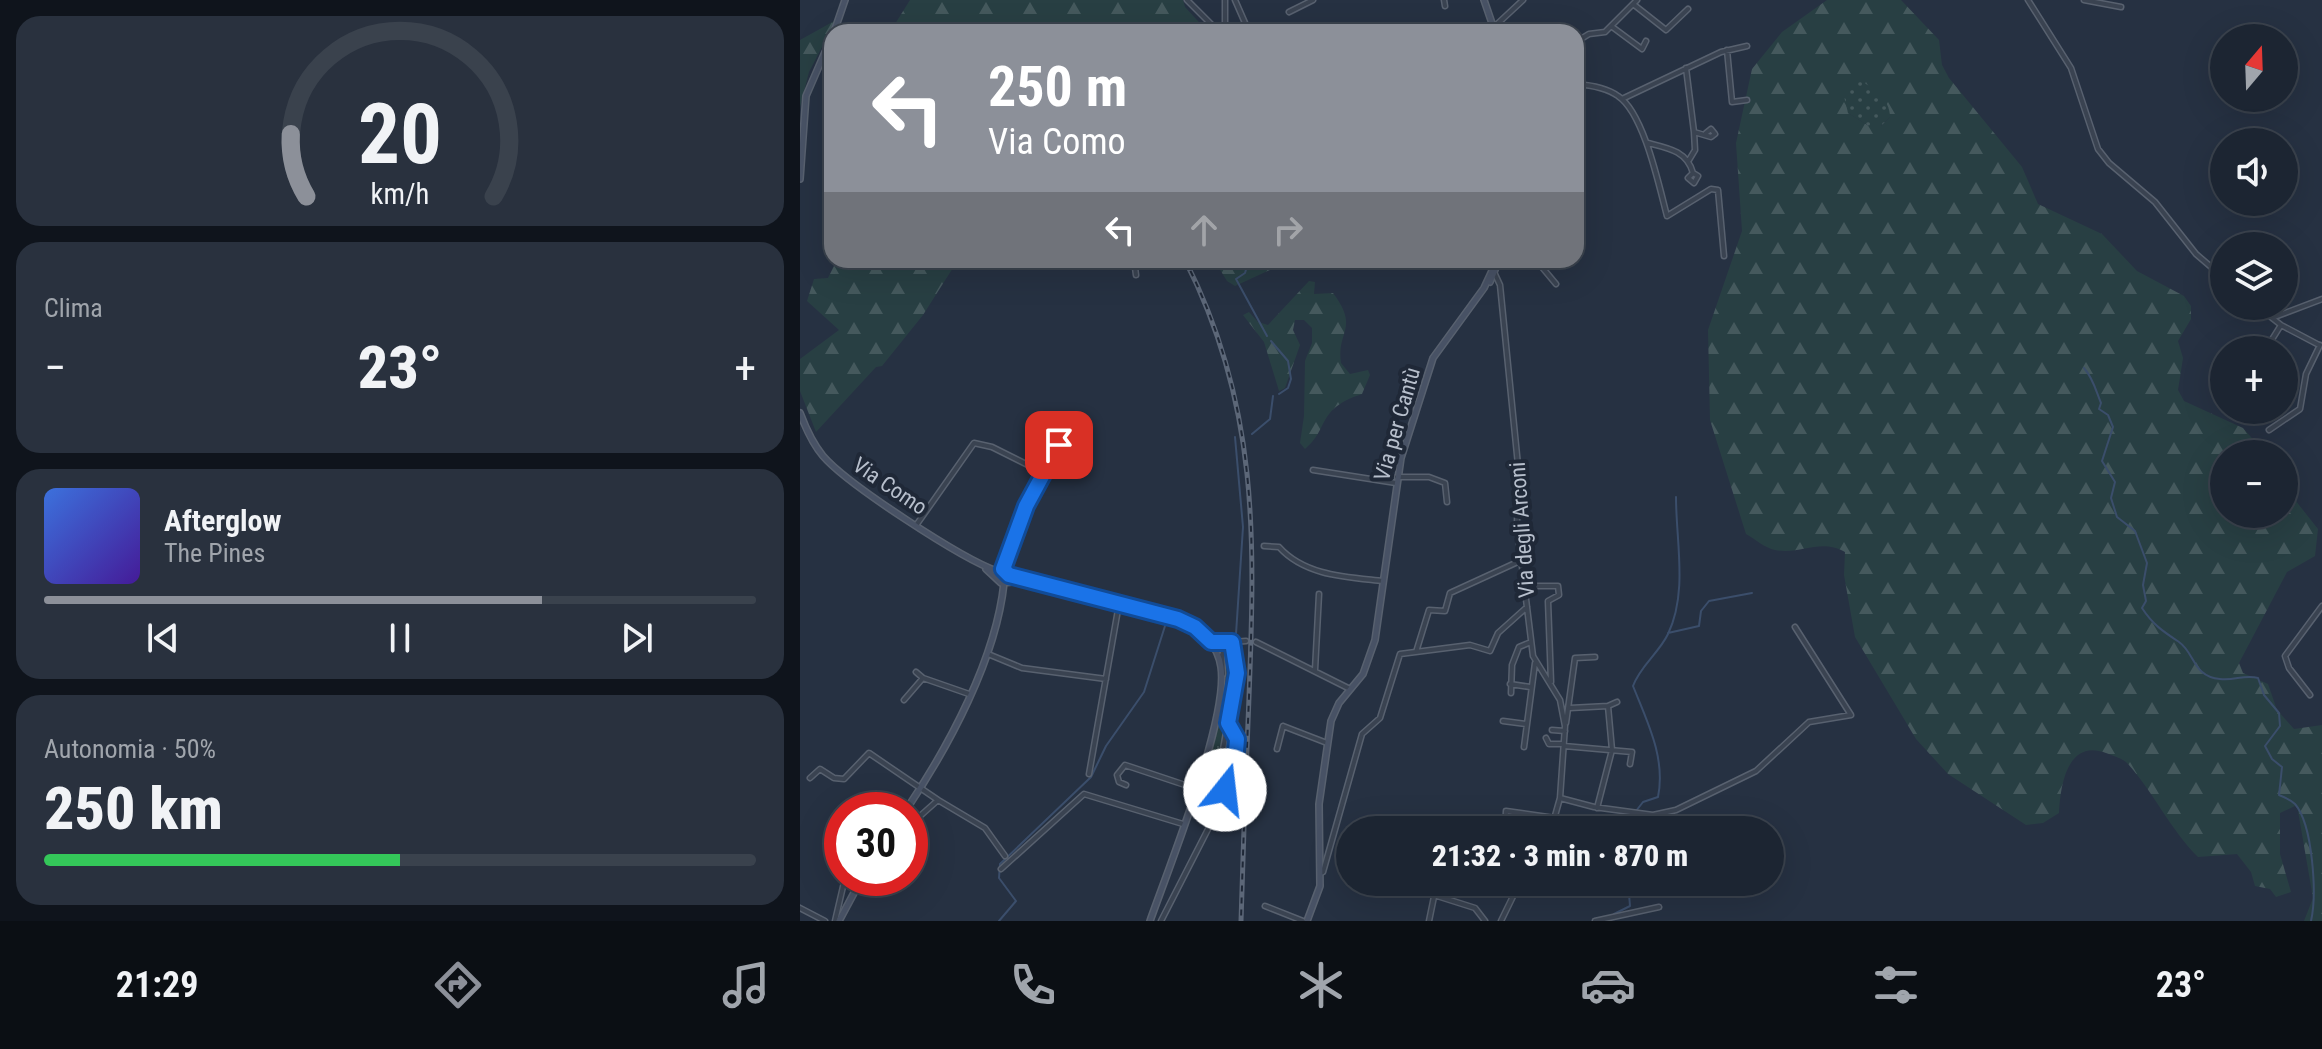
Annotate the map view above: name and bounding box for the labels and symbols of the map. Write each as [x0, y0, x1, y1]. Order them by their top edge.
north arrow [2210, 24, 2298, 112]
street label: Via per Cantù [1369, 364, 1425, 484]
pin [1025, 411, 1093, 479]
street label: Via Como [848, 452, 932, 520]
street label: Via degli Arconi [1505, 461, 1539, 599]
position arrow [1183, 748, 1267, 832]
speed limit sign: 30 [824, 792, 928, 896]

